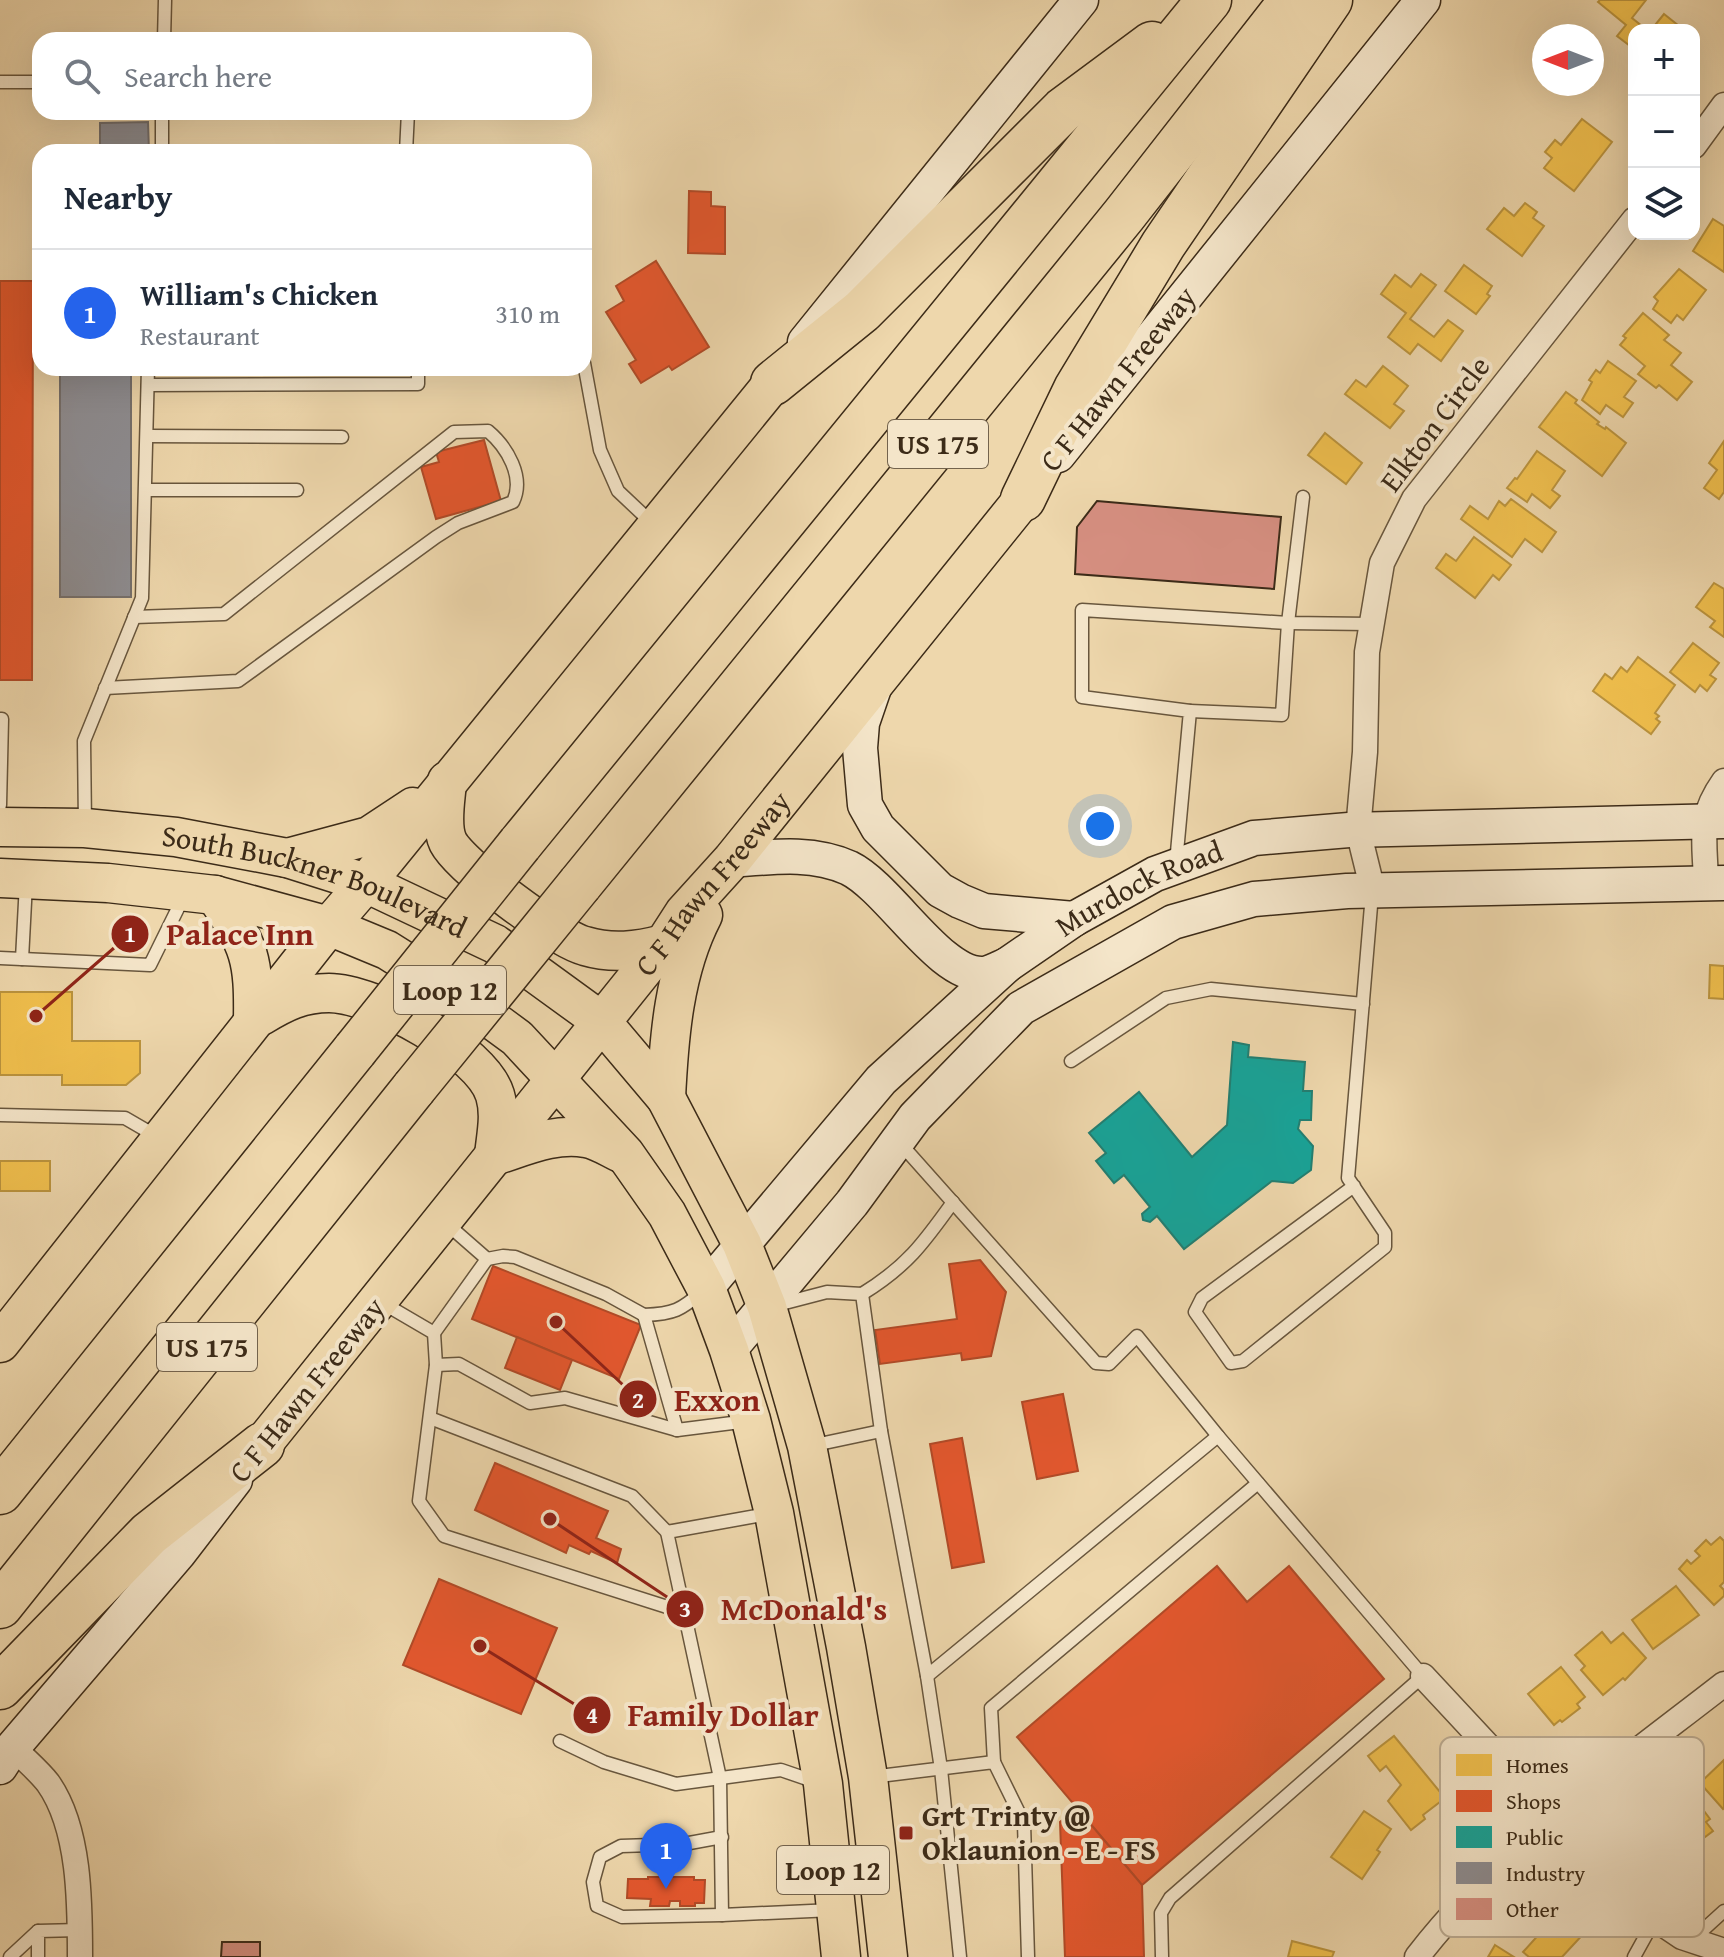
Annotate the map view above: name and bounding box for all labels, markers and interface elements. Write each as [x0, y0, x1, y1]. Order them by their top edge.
north arrow [1532, 24, 1604, 96]
map controls [1628, 24, 1700, 240]
button: + [1628, 24, 1700, 96]
search box [32, 32, 592, 120]
icon: search [60, 54, 104, 98]
text: Search here [124, 54, 272, 98]
button: − [1628, 96, 1700, 168]
button: layers [1628, 168, 1700, 240]
text: Nearby [64, 172, 173, 221]
text: William's Chicken [140, 272, 378, 316]
street label: C F Hawn Freeway [1029, 276, 1206, 481]
text: 1 [83, 294, 97, 333]
text: 310 m [495, 294, 560, 333]
text: Restaurant [140, 316, 260, 355]
street label: Elkton Circle [1368, 346, 1500, 501]
road number: US 175 [888, 420, 988, 468]
street label: C F Hawn Freeway [624, 781, 800, 985]
your location [1080, 806, 1120, 846]
street label: South Buckner Boulevard [160, 813, 475, 949]
street label: Murdock Road [1046, 828, 1228, 947]
callout: Palace Inn [110, 906, 330, 962]
text: Palace Inn [166, 910, 314, 957]
text: 1 [124, 916, 136, 951]
road number: Loop 12 [394, 966, 506, 1014]
street label: C F Hawn Freeway [218, 1287, 395, 1492]
road number: US 175 [157, 1323, 257, 1371]
callout: Exxon [618, 1371, 776, 1427]
text: Exxon [674, 1376, 760, 1423]
text: 2 [632, 1382, 644, 1417]
callout: McDonald's [665, 1581, 903, 1637]
text: McDonald's [721, 1585, 887, 1632]
text: 3 [679, 1591, 691, 1626]
callout: Family Dollar [572, 1687, 835, 1743]
text: Family Dollar [627, 1691, 819, 1738]
text: 4 [586, 1697, 598, 1732]
legend [1440, 1737, 1704, 1937]
text: Homes [1506, 1749, 1569, 1781]
text: Shops [1506, 1785, 1561, 1817]
place label: Grt Trinty @ Oklaunion - E - FS [922, 1793, 1156, 1871]
text: Public [1506, 1821, 1563, 1853]
pin: 1 [640, 1823, 692, 1889]
marker: Grt Trinty @ Oklaunion - E - FS [897, 1824, 915, 1842]
road number: Loop 12 [777, 1846, 889, 1894]
text: Industry [1506, 1857, 1585, 1889]
text: Other [1506, 1893, 1559, 1925]

